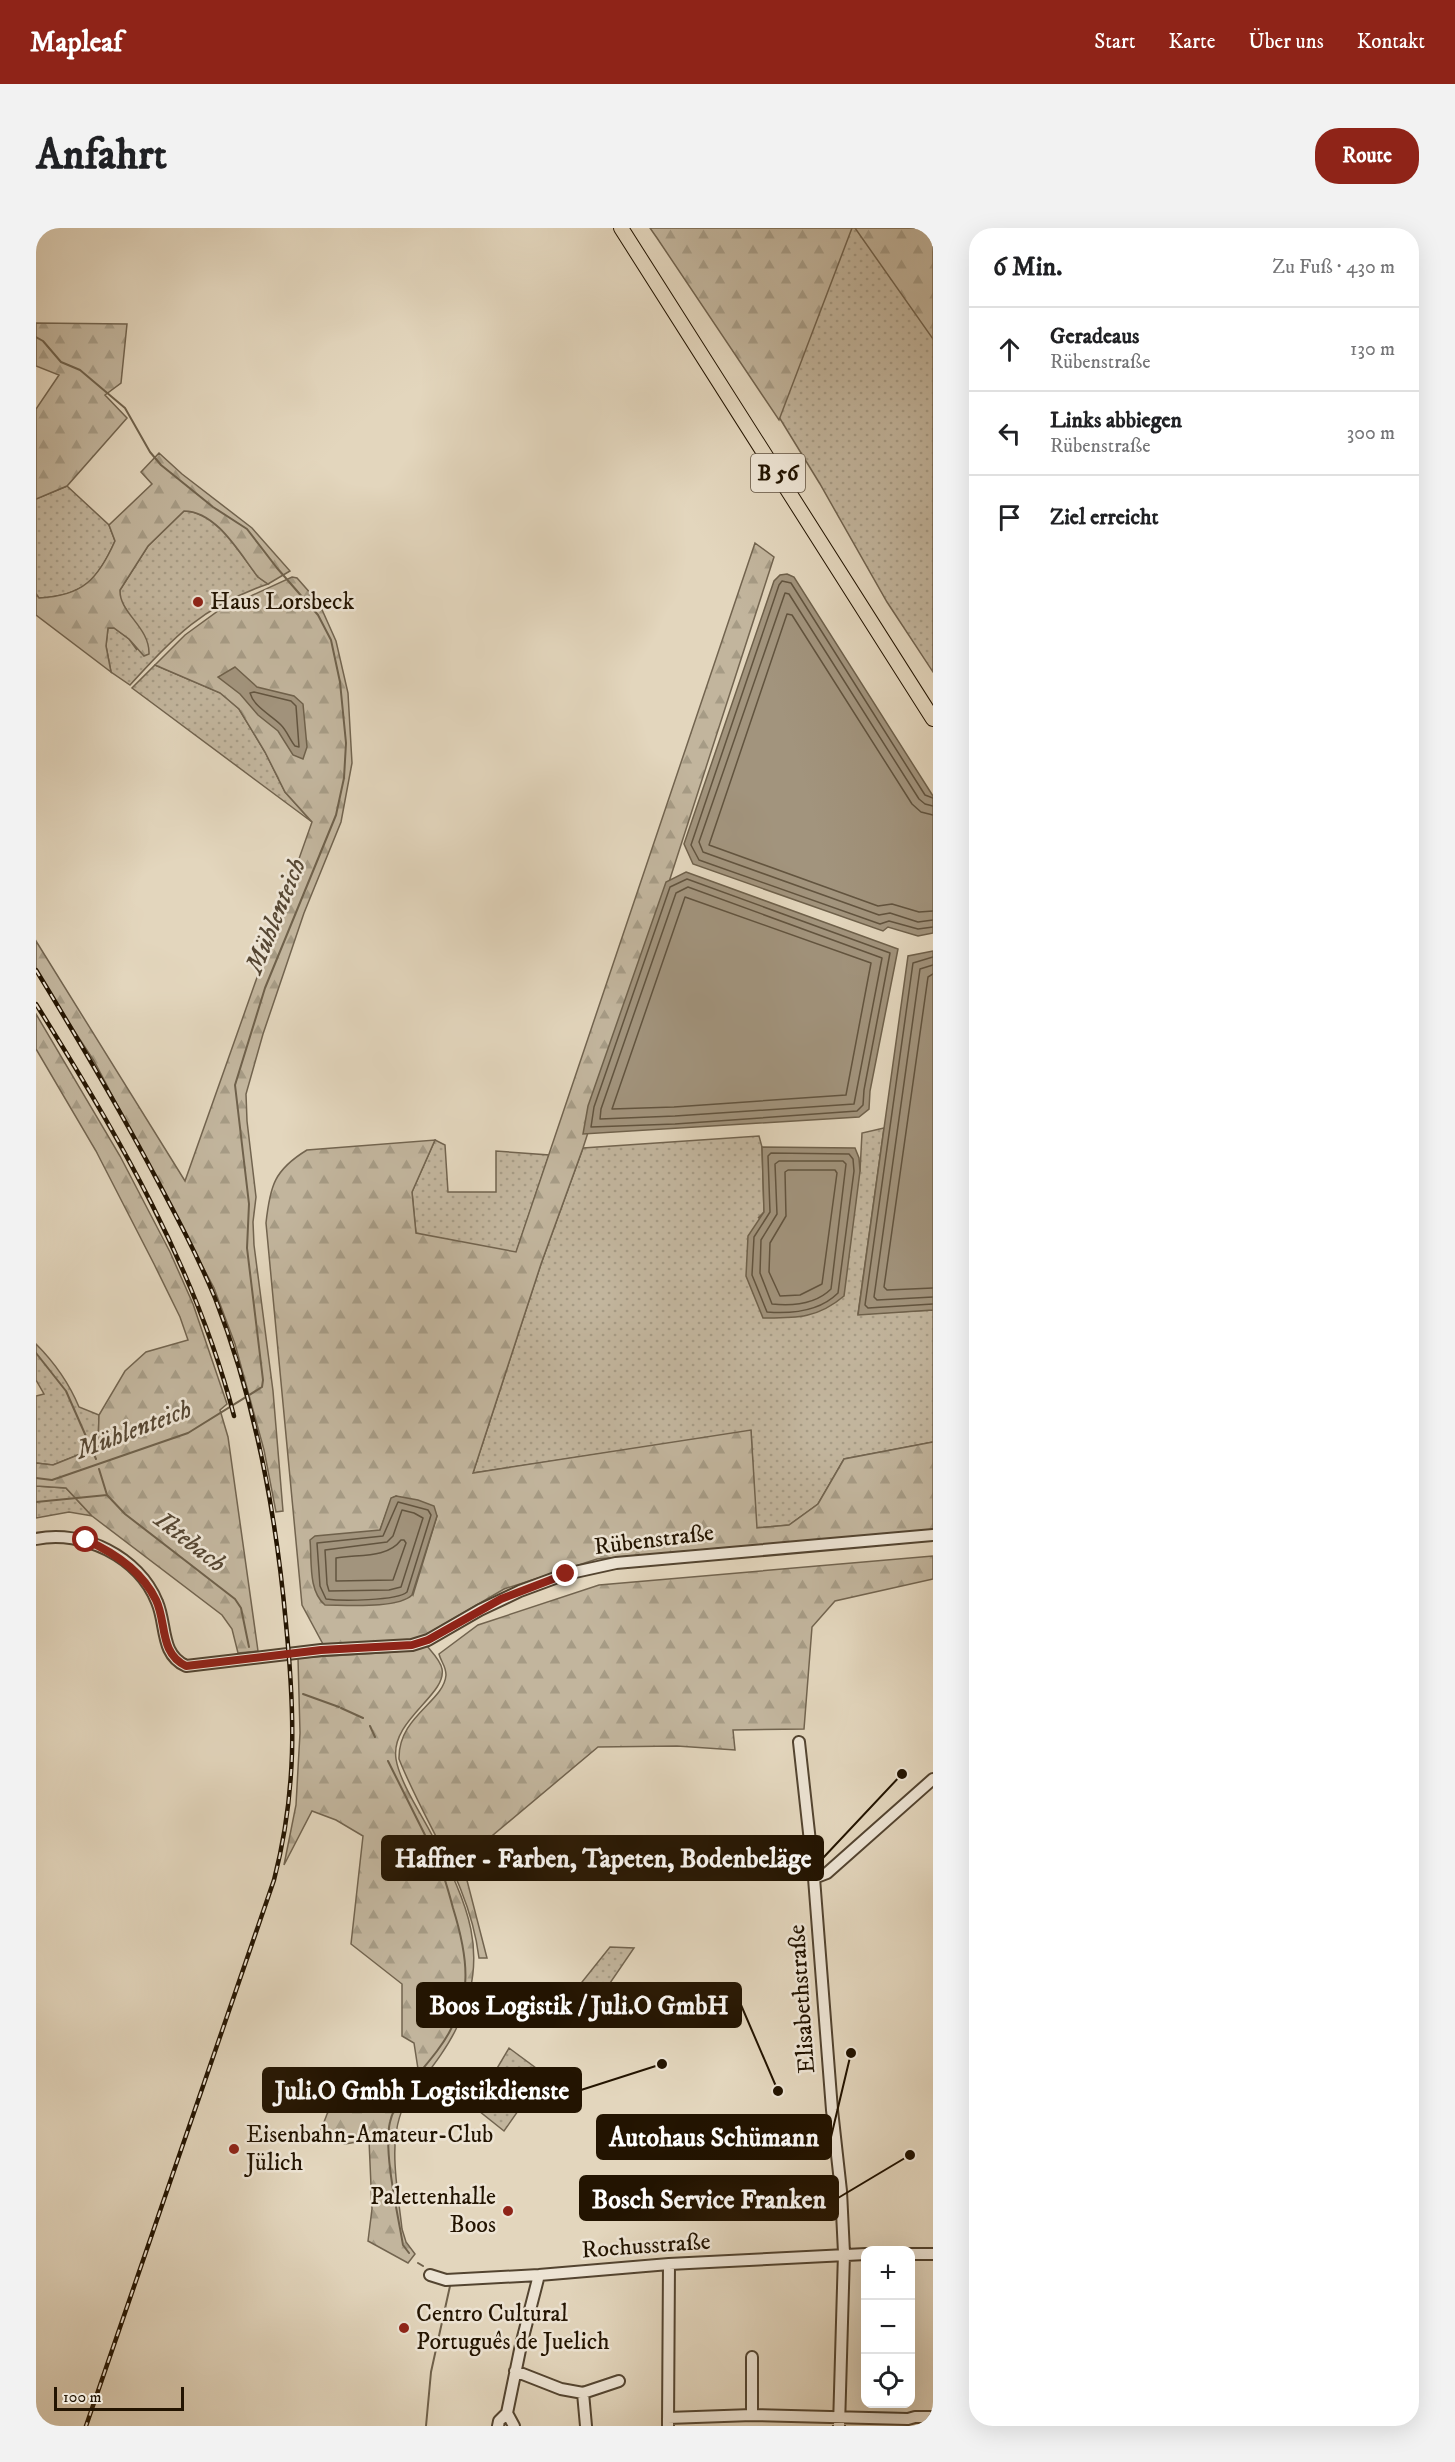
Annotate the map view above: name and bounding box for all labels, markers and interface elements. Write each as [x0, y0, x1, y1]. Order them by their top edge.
text: Mapleaf [30, 25, 122, 60]
text: Start [1094, 29, 1136, 55]
text: Karte [1169, 29, 1215, 55]
text: Über uns [1248, 29, 1324, 55]
text: Kontakt [1357, 29, 1425, 55]
button: Route [1315, 128, 1419, 184]
text: Anfahrt [36, 130, 167, 182]
text: 6 Min. [993, 251, 1062, 284]
text: Zu Fuß · 430 m [1272, 255, 1395, 280]
text: Geradeaus [1050, 323, 1139, 350]
icon: ahead [993, 333, 1026, 366]
text: 130 m [1350, 337, 1395, 362]
text: Rübenstraße [1050, 350, 1150, 375]
text: Links abbiegen [1050, 407, 1182, 434]
icon: left [993, 417, 1026, 450]
text: 300 m [1347, 421, 1395, 446]
text: Rübenstraße [1050, 434, 1150, 459]
road number: B 56 [751, 454, 805, 492]
icon: arrive [993, 501, 1026, 534]
text: Ziel erreicht [1050, 504, 1158, 531]
place label: Haus Lorsbeck [210, 587, 354, 617]
marker: Haus Lorsbeck [191, 595, 205, 609]
water label: Mühlenteich [237, 853, 314, 980]
water label: Mühlenteich [70, 1393, 197, 1468]
water label: Iktebach [146, 1503, 233, 1580]
street label: Rübenstraße [592, 1518, 716, 1562]
route start [72, 1526, 98, 1552]
route end [552, 1560, 578, 1586]
callout: Haffner - Farben, Tapeten, Bodenbeläge [382, 1836, 823, 1880]
text: Haffner - Farben, Tapeten, Bodenbeläge [394, 1843, 812, 1876]
street label: Elisabethstraße [782, 1923, 822, 2075]
callout: Boos Logistik / Juli.O GmbH [417, 1983, 741, 2027]
text: Boos Logistik / Juli.O GmbH [429, 1990, 729, 2023]
callout: Juli.O Gmbh Logistikdienste [263, 2068, 581, 2112]
text: Juli.O Gmbh Logistikdienste [272, 2075, 570, 2108]
callout: Autohaus Schümann [597, 2115, 831, 2159]
place label: Eisenbahn-Amateur-Club Jülich [244, 2120, 493, 2178]
text: Autohaus Schümann [608, 2122, 819, 2155]
marker: Eisenbahn-Amateur-Club Jülich [227, 2142, 241, 2156]
callout: Bosch Service Franken [580, 2176, 838, 2220]
place label: Palettenhalle Boos [370, 2182, 496, 2240]
text: Bosch Service Franken [592, 2184, 827, 2217]
marker: Palettenhalle Boos [501, 2204, 515, 2218]
street label: Rochusstraße [581, 2227, 712, 2265]
map controls [861, 2246, 915, 2408]
button: + [861, 2246, 915, 2300]
place label: Centro Cultural Português de Juelich [416, 2299, 610, 2357]
button: − [861, 2300, 915, 2354]
marker: Centro Cultural Português de Juelich [397, 2321, 411, 2335]
button: locate [861, 2354, 915, 2408]
scale bar [54, 2384, 184, 2412]
text: 100 m [63, 2387, 102, 2407]

